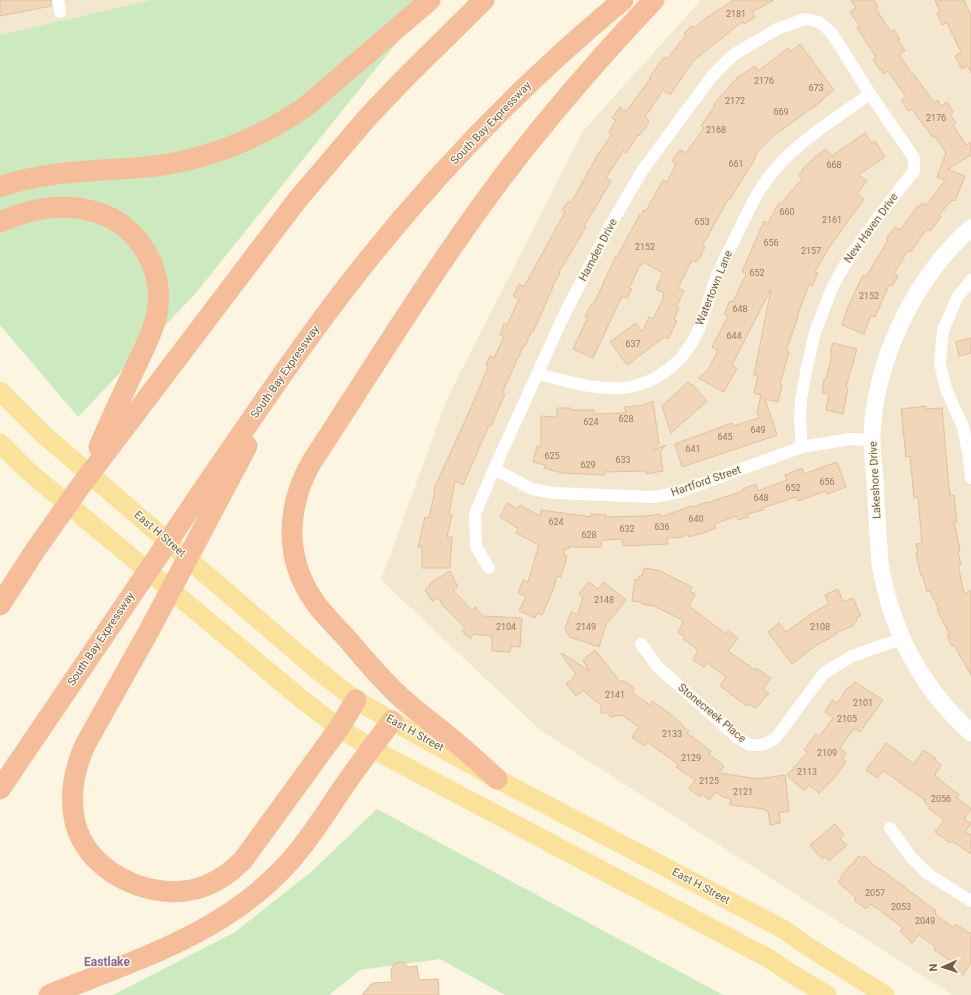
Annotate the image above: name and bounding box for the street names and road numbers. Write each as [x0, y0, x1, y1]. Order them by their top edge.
street label: South Bay Expressway [448, 78, 534, 167]
street label: New Haven Drive [841, 190, 901, 265]
street label: Hamden Drive [576, 216, 620, 284]
street label: Watertown Lane [693, 248, 735, 327]
street label: South Bay Expressway [248, 323, 322, 421]
street label: Lakeshore Drive [866, 440, 884, 519]
street label: Hartford Street [669, 463, 743, 499]
street label: East H Street [132, 508, 189, 560]
street label: South Bay Expressway [65, 589, 138, 688]
street label: Stonecreek Place [675, 681, 749, 745]
street label: East H Street [384, 712, 446, 754]
street label: East H Street [670, 865, 733, 907]

